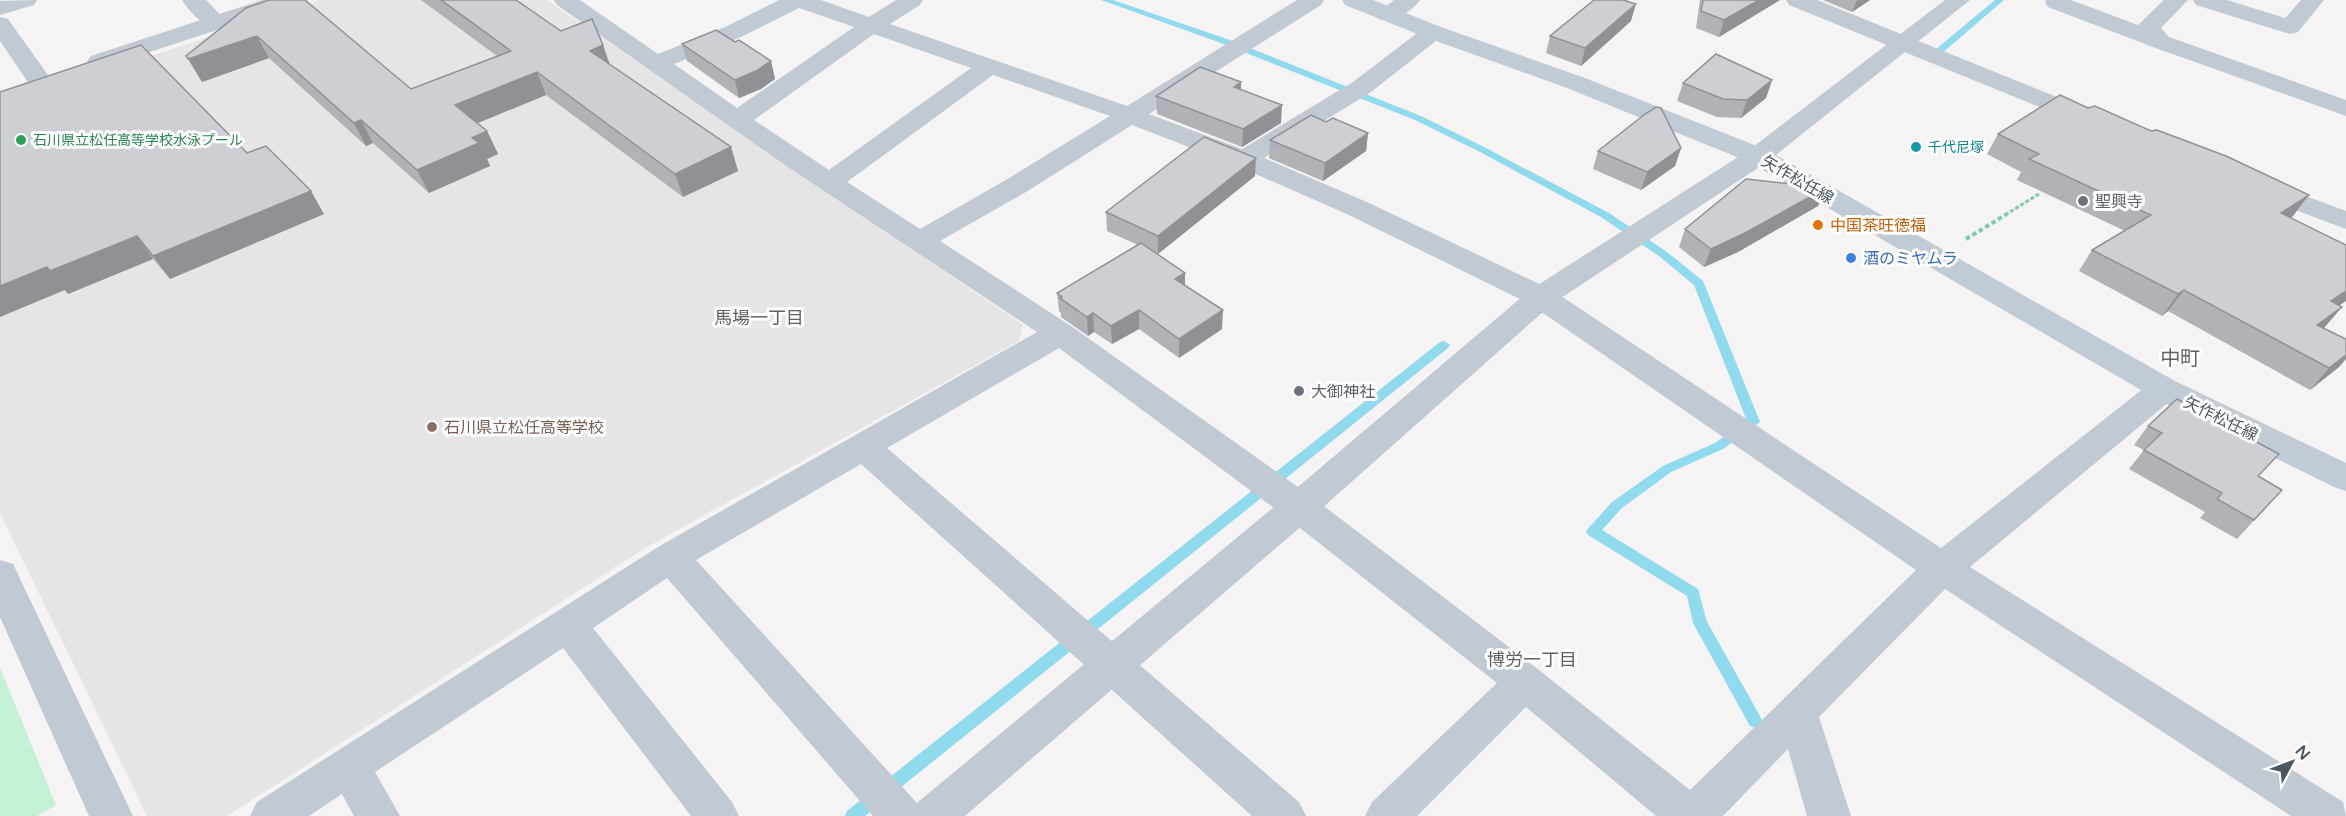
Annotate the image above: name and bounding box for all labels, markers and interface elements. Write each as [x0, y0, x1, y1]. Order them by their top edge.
place label: 石川県立松任高等学校水泳プール [33, 132, 243, 149]
marker: 石川県立松任高等学校水泳プール [14, 133, 28, 147]
place label: 千代尼塚 [1928, 139, 1984, 156]
marker: 千代尼塚 [1909, 140, 1923, 154]
street label: 矢作松任線 [1758, 151, 1837, 209]
place label: 聖興寺 [2095, 192, 2143, 212]
marker: 聖興寺 [2076, 194, 2090, 208]
place label: 中国茶旺徳福 [1830, 216, 1926, 236]
marker: 中国茶旺徳福 [1811, 218, 1825, 232]
place label: 酒のミヤムラ [1863, 249, 1958, 269]
marker: 酒のミヤムラ [1844, 251, 1858, 265]
district label: 馬場一丁目 [714, 307, 804, 329]
district label: 中町 [2160, 347, 2200, 371]
place label: 大御神社 [1311, 382, 1375, 402]
marker: 大御神社 [1292, 384, 1306, 398]
street label: 矢作松任線 [2180, 392, 2261, 445]
place label: 石川県立松任高等学校 [444, 418, 604, 438]
marker: 石川県立松任高等学校 [425, 420, 439, 434]
district label: 博労一丁目 [1487, 649, 1577, 671]
north arrow [2262, 732, 2322, 792]
text: N [2291, 741, 2314, 764]

